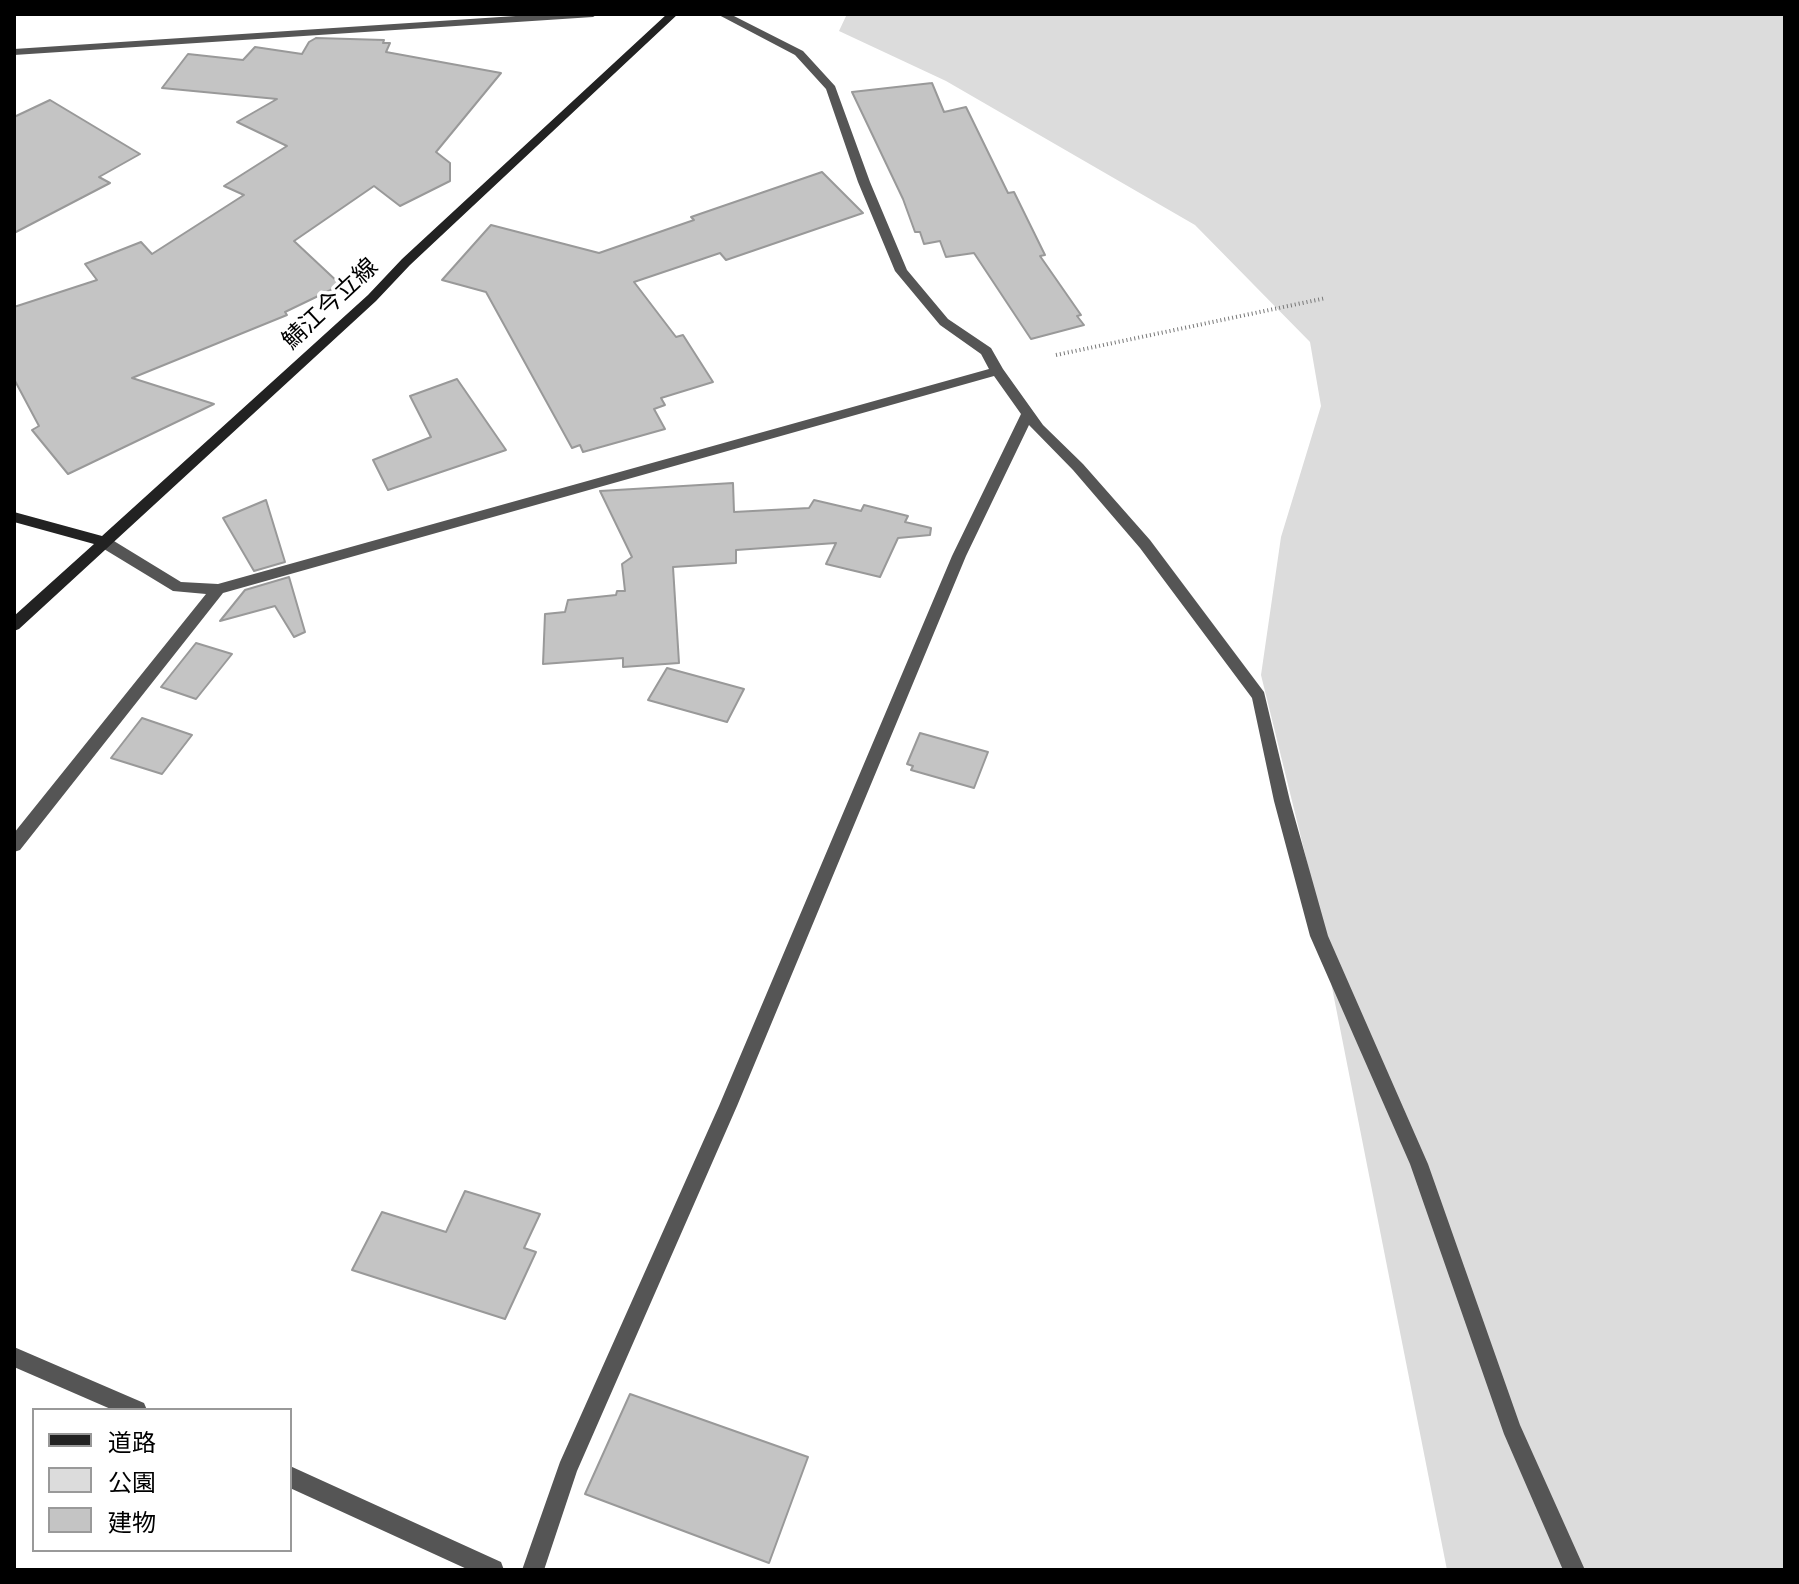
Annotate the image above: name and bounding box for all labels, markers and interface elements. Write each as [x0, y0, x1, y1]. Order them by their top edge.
street label: 鯖江今立線 [276, 253, 384, 355]
legend [32, 1408, 292, 1552]
text: 道路 [108, 1428, 156, 1456]
text: 公園 [108, 1468, 156, 1496]
text: 建物 [108, 1508, 156, 1536]

